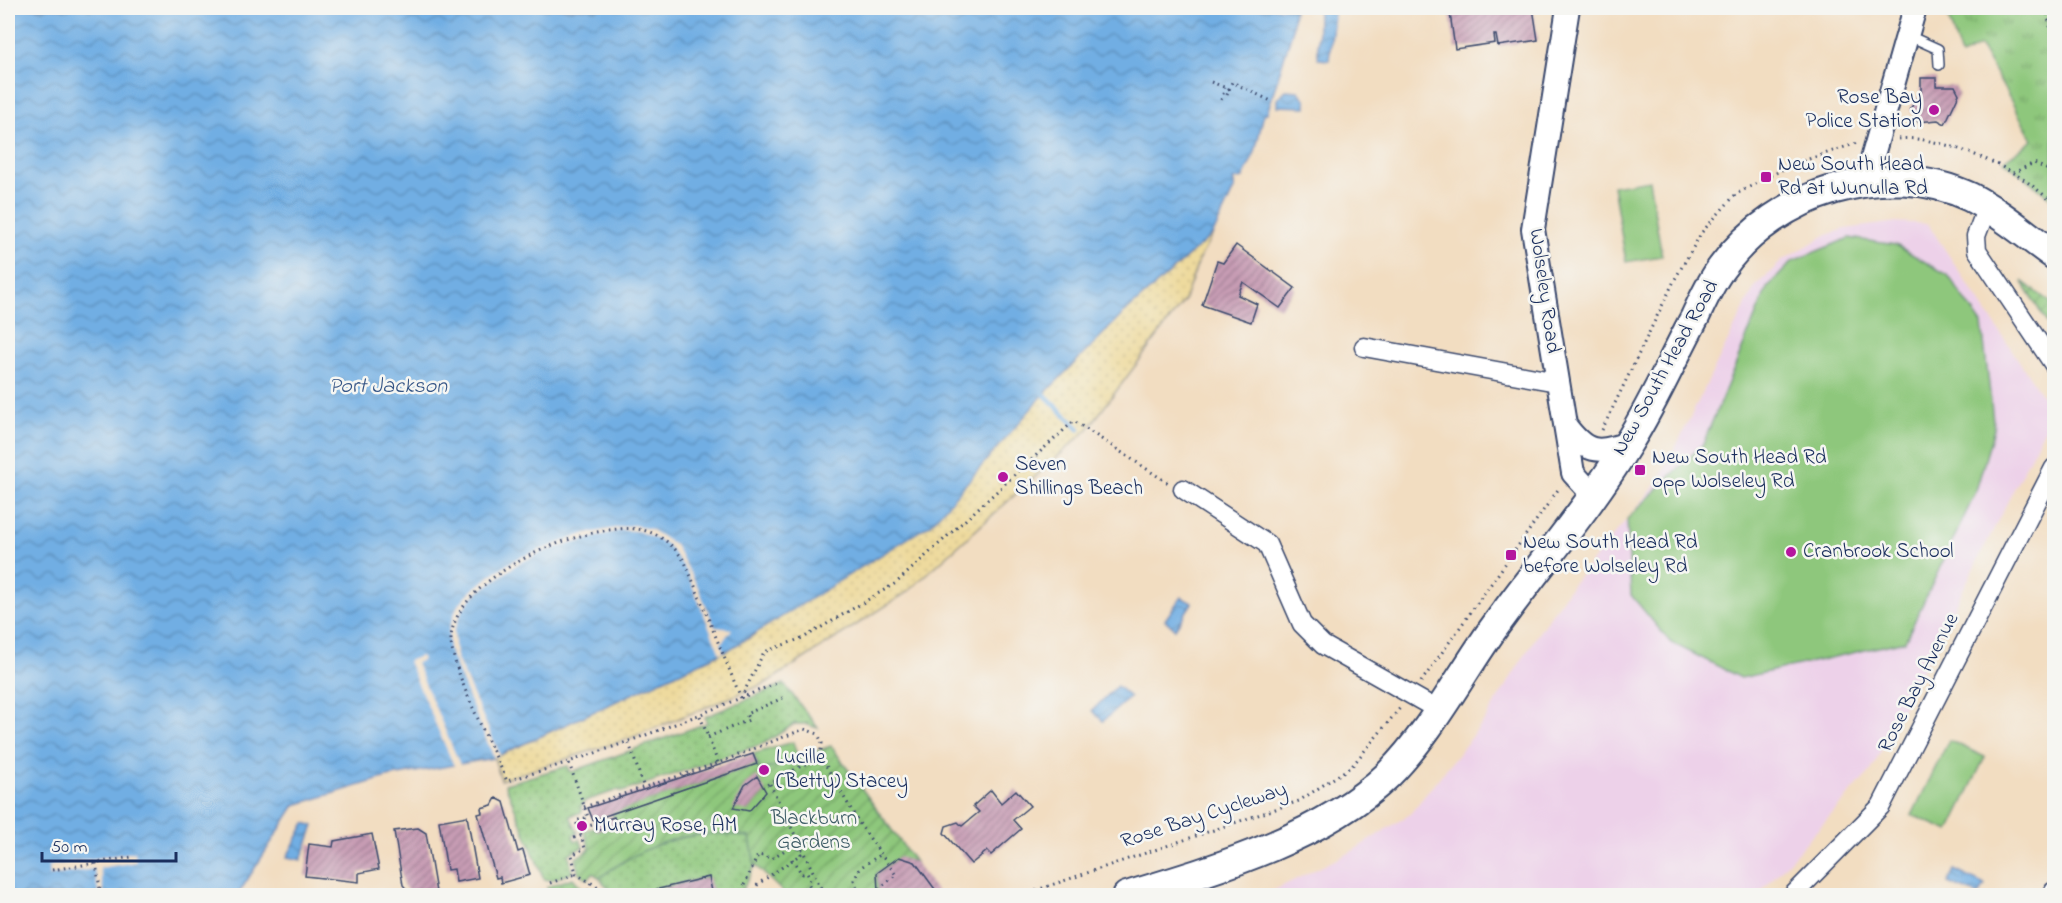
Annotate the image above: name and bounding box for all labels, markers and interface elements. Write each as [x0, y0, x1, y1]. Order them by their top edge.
place label: Rose Bay Police Station [1806, 83, 1922, 137]
marker: Rose Bay Police Station [1927, 103, 1941, 117]
place label: New South Head Rd at Wunulla Rd [1778, 150, 1928, 204]
marker: New South Head Rd at Wunulla Rd [1759, 170, 1773, 184]
street label: Wolseley Road [1518, 227, 1568, 356]
street label: New South Head Road [1605, 274, 1727, 461]
water label: Port Jackson [329, 371, 448, 403]
place label: New South Head Rd opp Wolseley Rd [1652, 443, 1827, 499]
place label: Seven Shillings Beach [1015, 450, 1143, 506]
marker: New South Head Rd opp Wolseley Rd [1633, 463, 1647, 477]
marker: Seven Shillings Beach [996, 470, 1010, 484]
place label: New South Head Rd before Wolseley Rd [1523, 528, 1698, 584]
place label: Cranbrook School [1803, 537, 1954, 567]
marker: Cranbrook School [1784, 545, 1798, 559]
marker: New South Head Rd before Wolseley Rd [1504, 548, 1518, 562]
street label: Rose Bay Avenue [1871, 607, 1969, 759]
place label: Lucille (Betty) Stacey [776, 743, 908, 799]
marker: Lucille (Betty) Stacey [757, 763, 771, 777]
street label: Rose Bay Cycleway [1117, 775, 1292, 859]
park label: Blackburn Gardens [770, 804, 857, 858]
place label: Murray Rose, AM [594, 811, 737, 843]
marker: Murray Rose, AM [575, 819, 589, 833]
scale bar [42, 825, 176, 863]
text: 50 m [51, 835, 88, 861]

